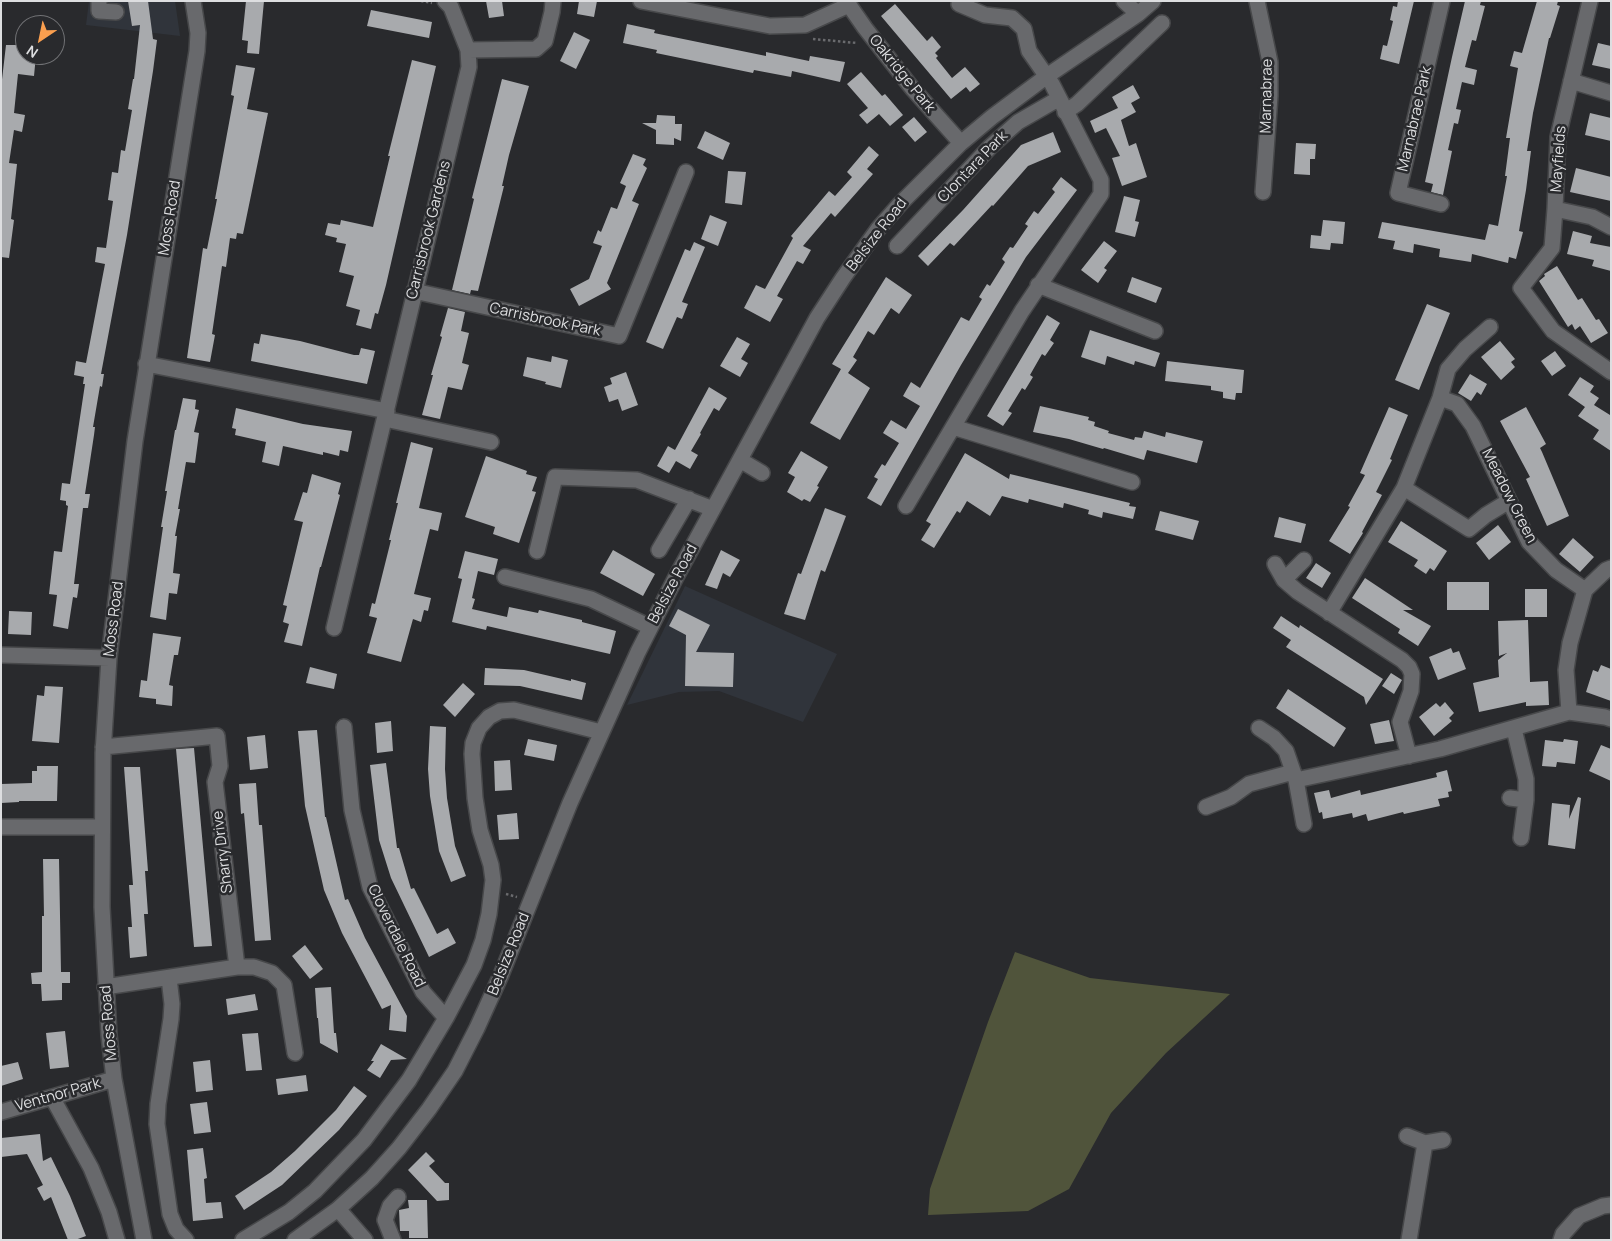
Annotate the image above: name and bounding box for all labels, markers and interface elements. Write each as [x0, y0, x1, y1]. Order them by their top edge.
north arrow [15, 15, 65, 65]
street label: Oakridge Park [865, 31, 939, 117]
text: N [22, 41, 41, 63]
street label: Marnabrae [1257, 59, 1277, 133]
street label: Marnabrae Park [1394, 65, 1436, 173]
street label: Mayfields [1548, 125, 1570, 193]
street label: Clontara Park [934, 127, 1012, 207]
street label: Carrisbrook Gardens [403, 159, 455, 301]
street label: Moss Road [155, 179, 185, 257]
street label: Belsize Road [843, 195, 911, 275]
street label: Carrisbrook Park [488, 299, 602, 341]
street label: Meadow Green [1477, 446, 1541, 546]
street label: Belsize Road [645, 541, 701, 627]
street label: Moss Road [100, 580, 128, 658]
street label: Sharry Drive [209, 810, 237, 894]
street label: Cloverdale Road [363, 882, 429, 990]
street label: Belsize Road [484, 910, 534, 998]
street label: Moss Road [97, 985, 121, 1061]
street label: Ventnor Park [13, 1074, 103, 1116]

